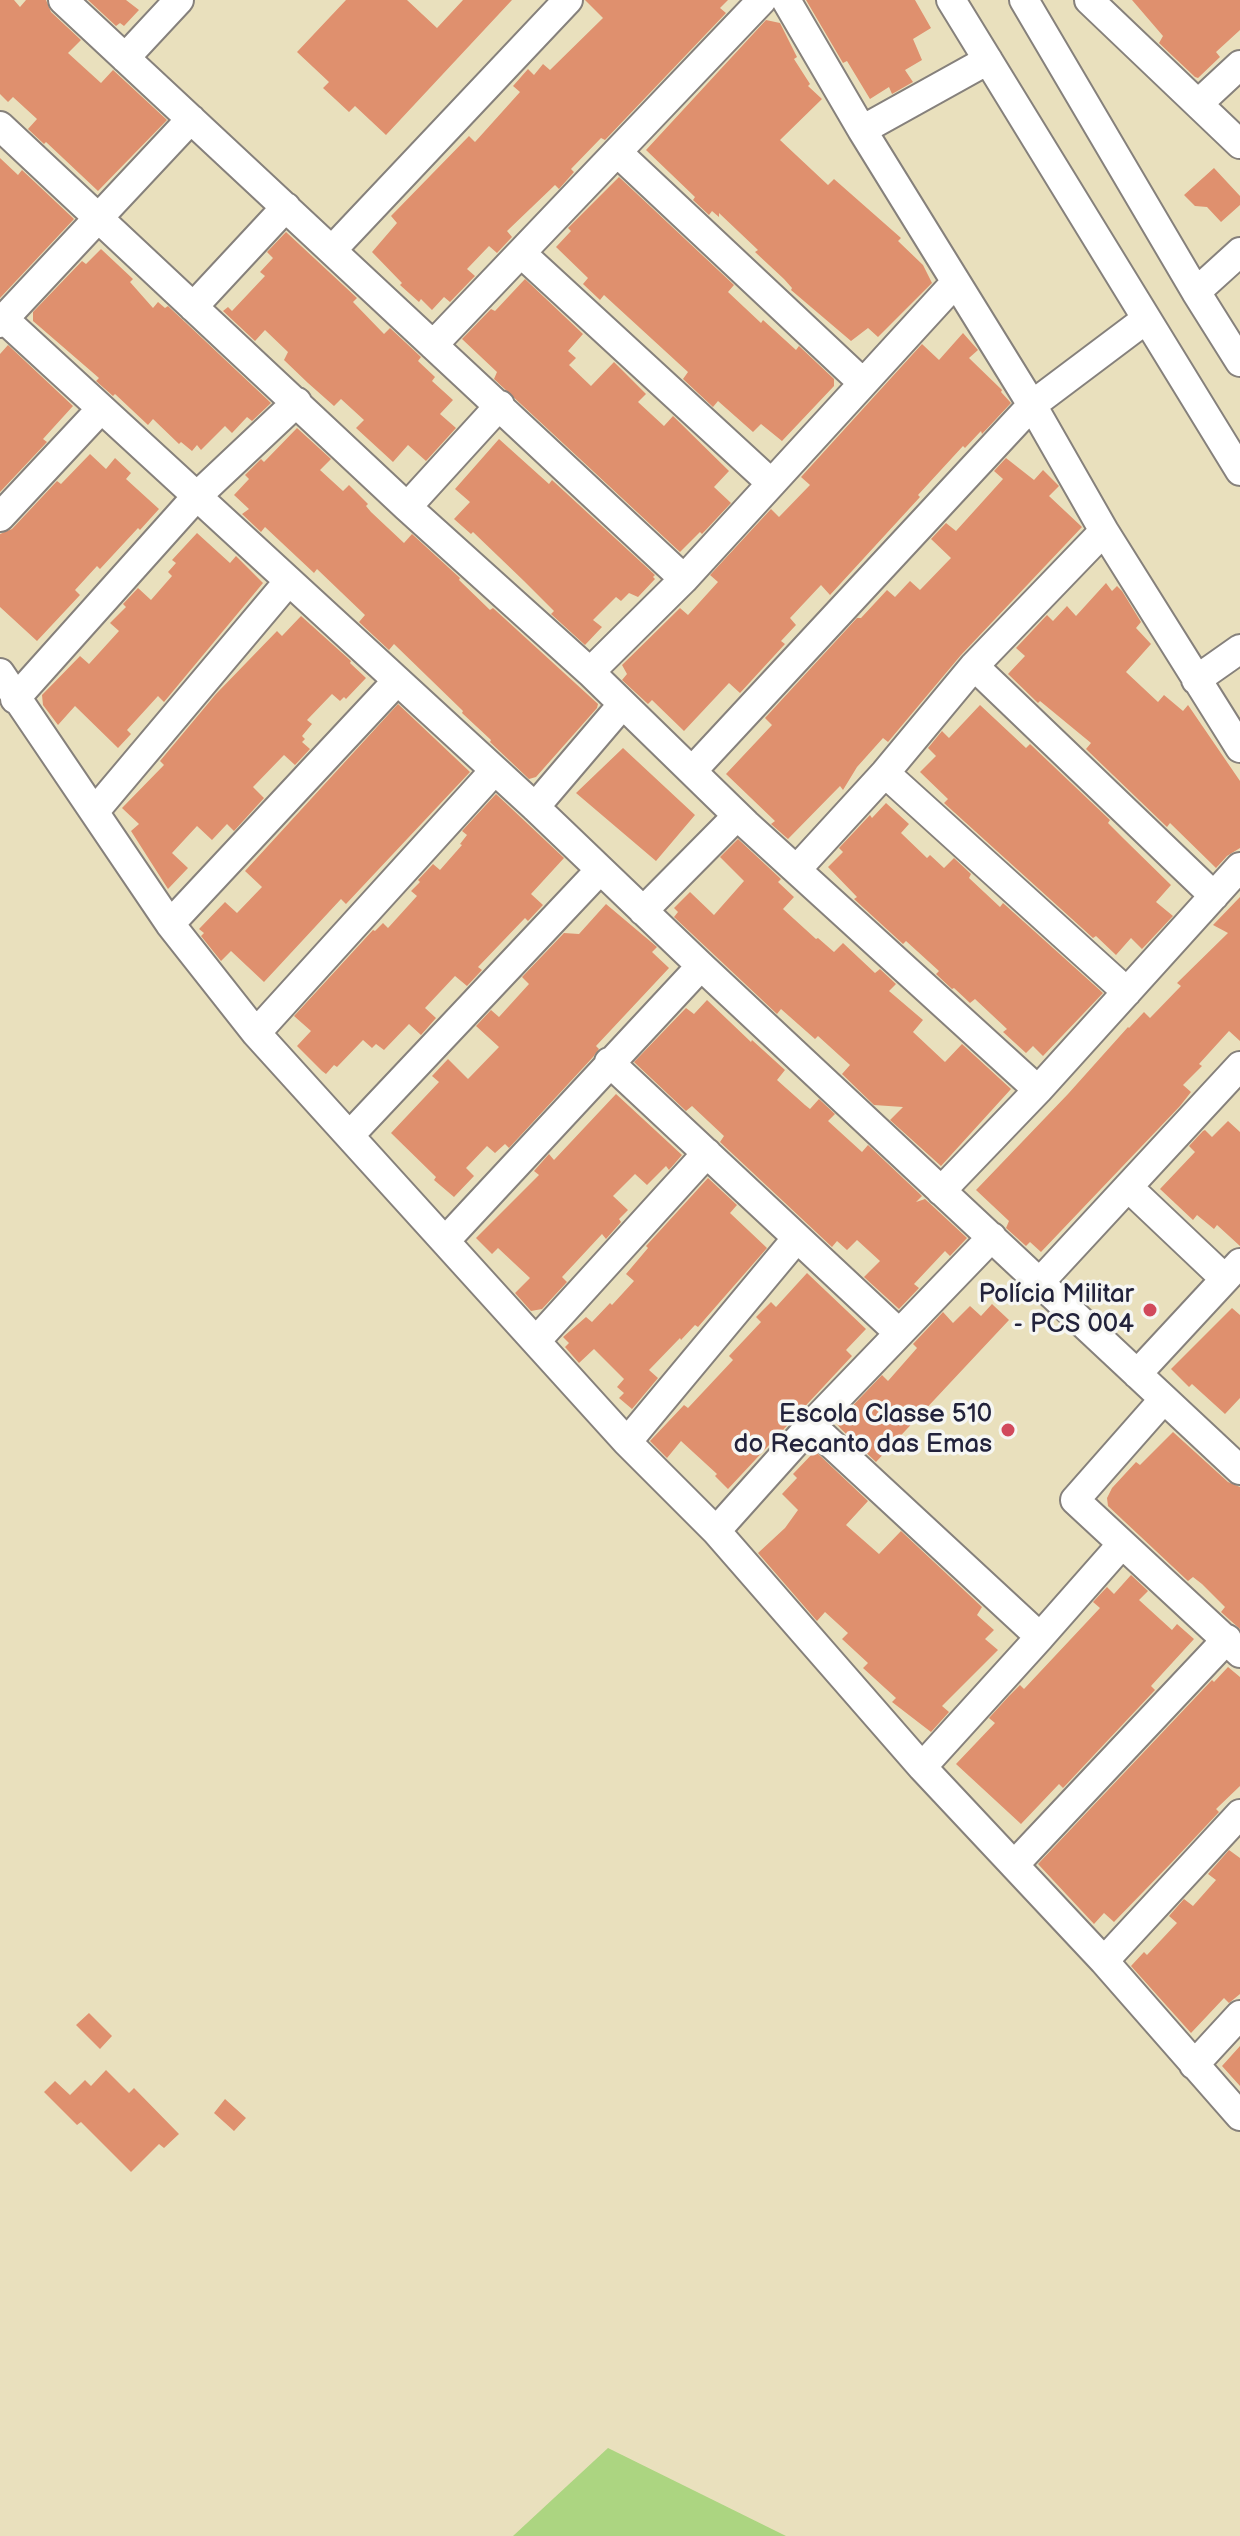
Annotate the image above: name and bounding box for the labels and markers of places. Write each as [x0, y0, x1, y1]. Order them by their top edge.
place label: Polícia Militar - PCS 004 [979, 1279, 1134, 1340]
marker: Polícia Militar - PCS 004 [1141, 1301, 1159, 1319]
place label: Escola Classe 510 do Recanto das Emas [733, 1399, 992, 1460]
marker: Escola Classe 510 do Recanto das Emas [999, 1421, 1017, 1439]

